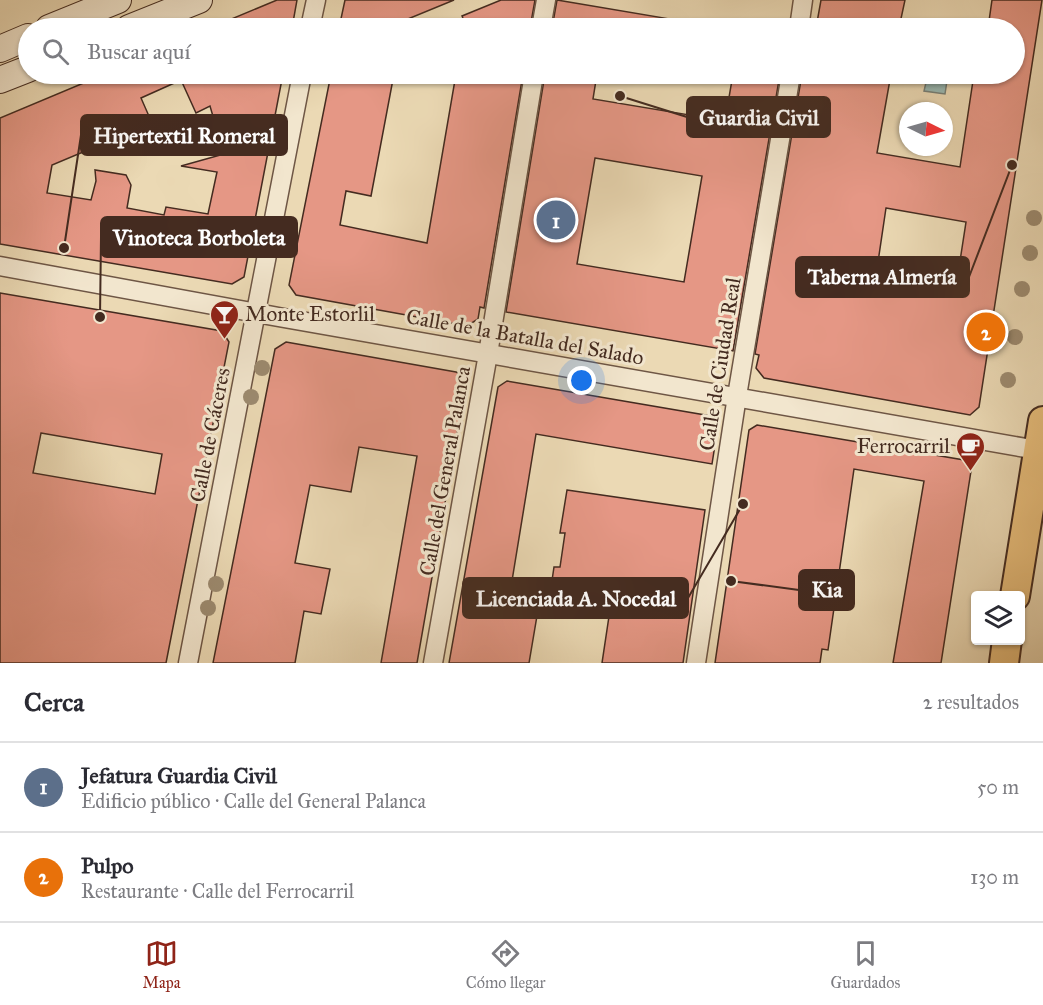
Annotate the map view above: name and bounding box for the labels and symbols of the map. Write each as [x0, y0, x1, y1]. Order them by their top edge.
callout: Guardia Civil [687, 97, 830, 137]
north arrow [899, 102, 953, 156]
text: Guardia Civil [699, 104, 820, 131]
callout: Hipertextil Romeral [81, 115, 287, 155]
text: Hipertextil Romeral [93, 122, 276, 149]
pin: 1 [536, 198, 576, 242]
callout: Vinoteca Borboleta [101, 217, 297, 257]
text: Vinoteca Borboleta [112, 224, 286, 251]
callout: Taberna Almería [796, 257, 969, 297]
text: Taberna Almería [807, 263, 957, 290]
street label: Calle de Ciudad Real [693, 275, 747, 453]
bar icon: Monte Estorlil [208, 298, 240, 340]
place label: Monte Estorlil [245, 301, 375, 327]
street label: Calle de la Batalla del Salado [404, 303, 646, 371]
pin: 2 [966, 310, 1006, 354]
street label: Calle del General Palanca [414, 364, 476, 578]
street label: Calle de Cáceres [184, 366, 236, 504]
your location [567, 366, 596, 395]
cafe icon: Ferrocarril [955, 430, 987, 472]
place label: Ferrocarril [857, 433, 950, 459]
callout: Kia [799, 570, 854, 610]
text: Kia [812, 576, 843, 603]
callout: Licenciada A. Nocedal [463, 578, 688, 618]
text: Licenciada A. Nocedal [476, 585, 677, 612]

